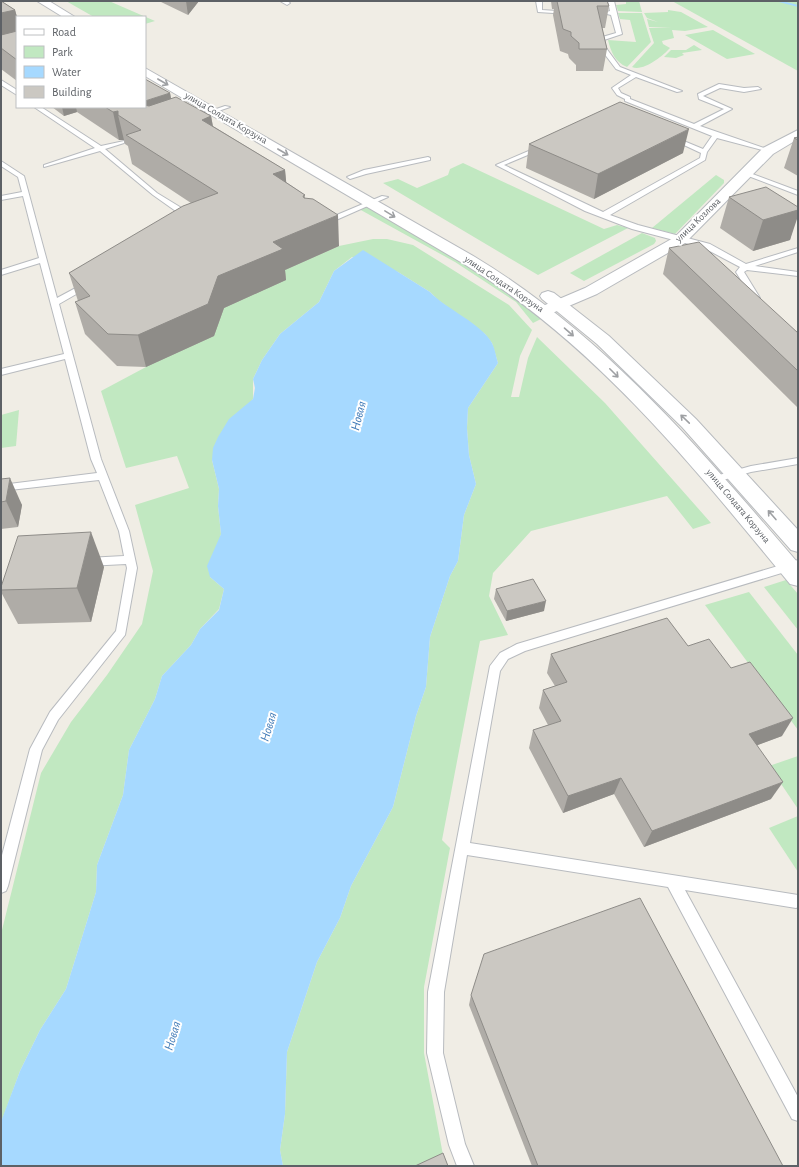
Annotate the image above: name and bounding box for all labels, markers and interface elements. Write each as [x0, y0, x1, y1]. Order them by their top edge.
legend [16, 16, 146, 108]
text: Road [52, 26, 76, 38]
text: Park [52, 46, 73, 58]
text: Water [52, 66, 81, 78]
one-way arrow [157, 78, 169, 86]
text: Building [52, 86, 92, 98]
street label: улица Солдата Корзуна [182, 90, 269, 146]
one-way arrow [277, 148, 289, 156]
street label: улица Козлова [673, 196, 723, 245]
one-way arrow [384, 210, 396, 218]
street label: улица Солдата Корзуна [462, 253, 546, 314]
one-way arrow [564, 327, 574, 336]
one-way arrow [609, 369, 619, 378]
water label: Новая [349, 400, 369, 432]
one-way arrow [680, 414, 690, 424]
street label: улица Солдата Корзуна [704, 466, 772, 545]
one-way arrow [768, 510, 777, 520]
water label: Новая [258, 711, 280, 743]
water label: Новая [162, 1020, 184, 1052]

